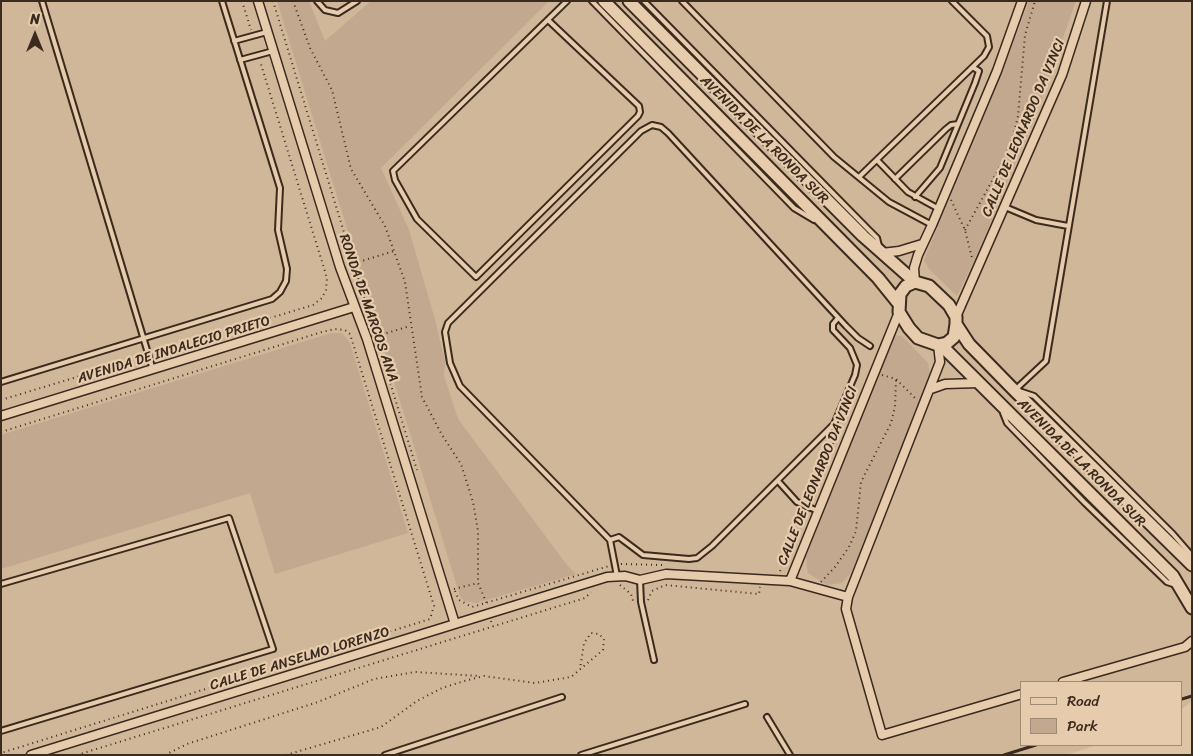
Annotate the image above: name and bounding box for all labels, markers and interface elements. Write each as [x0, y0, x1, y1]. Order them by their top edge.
text: N [30, 7, 40, 32]
north arrow [10, 10, 60, 60]
street label: CALLE DE LEONARDO DA VINCI [979, 37, 1069, 219]
street label: AVENIDA DE LA RONDA SUR [696, 72, 832, 208]
street label: RONDA DE MARCOS ANA [335, 232, 401, 384]
street label: AVENIDA DE INDALECIO PRIETO [76, 313, 272, 387]
street label: CALLE DE LEONARDO DA VINCI [774, 384, 862, 568]
street label: AVENIDA DE LA RONDA SUR [1013, 395, 1149, 531]
street label: CALLE DE ANSELMO LORENZO [208, 624, 392, 694]
legend [1020, 681, 1183, 746]
text: Road [1067, 688, 1099, 714]
text: Park [1067, 713, 1098, 739]

